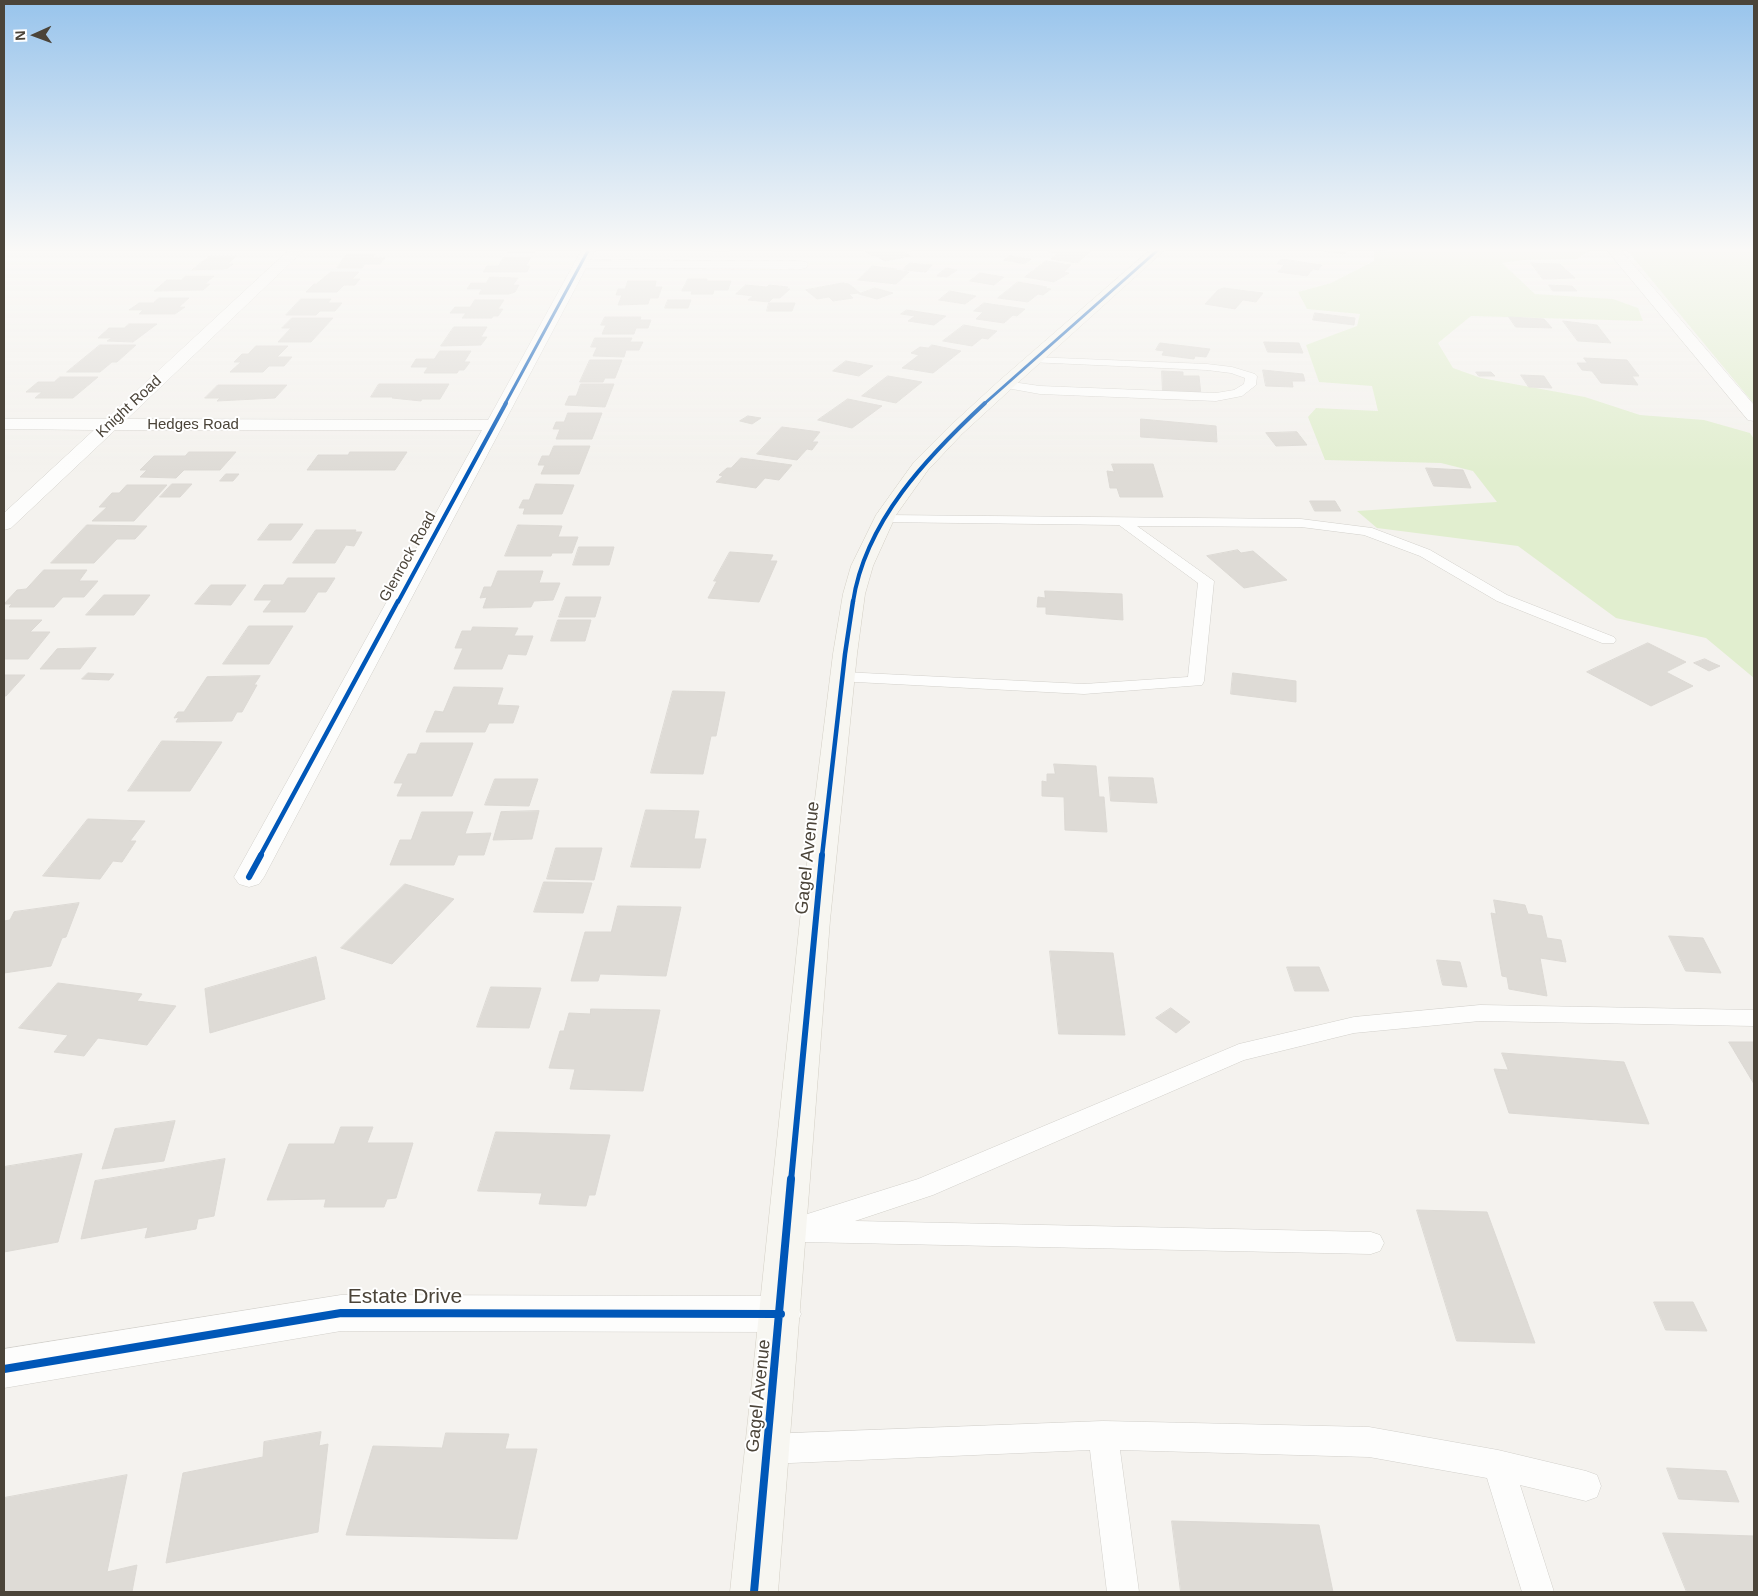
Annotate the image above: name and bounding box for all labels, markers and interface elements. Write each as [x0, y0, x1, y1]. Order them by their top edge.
north arrow [10, 10, 60, 60]
text: N [12, 30, 28, 41]
street label: Knight Road [93, 372, 165, 442]
street label: Hedges Road [147, 416, 239, 434]
street label: Glenrock Road [376, 509, 440, 605]
street label: Gagel Avenue [791, 800, 825, 916]
street label: Estate Drive [348, 1284, 462, 1310]
street label: Gagel Avenue [742, 1338, 776, 1454]

